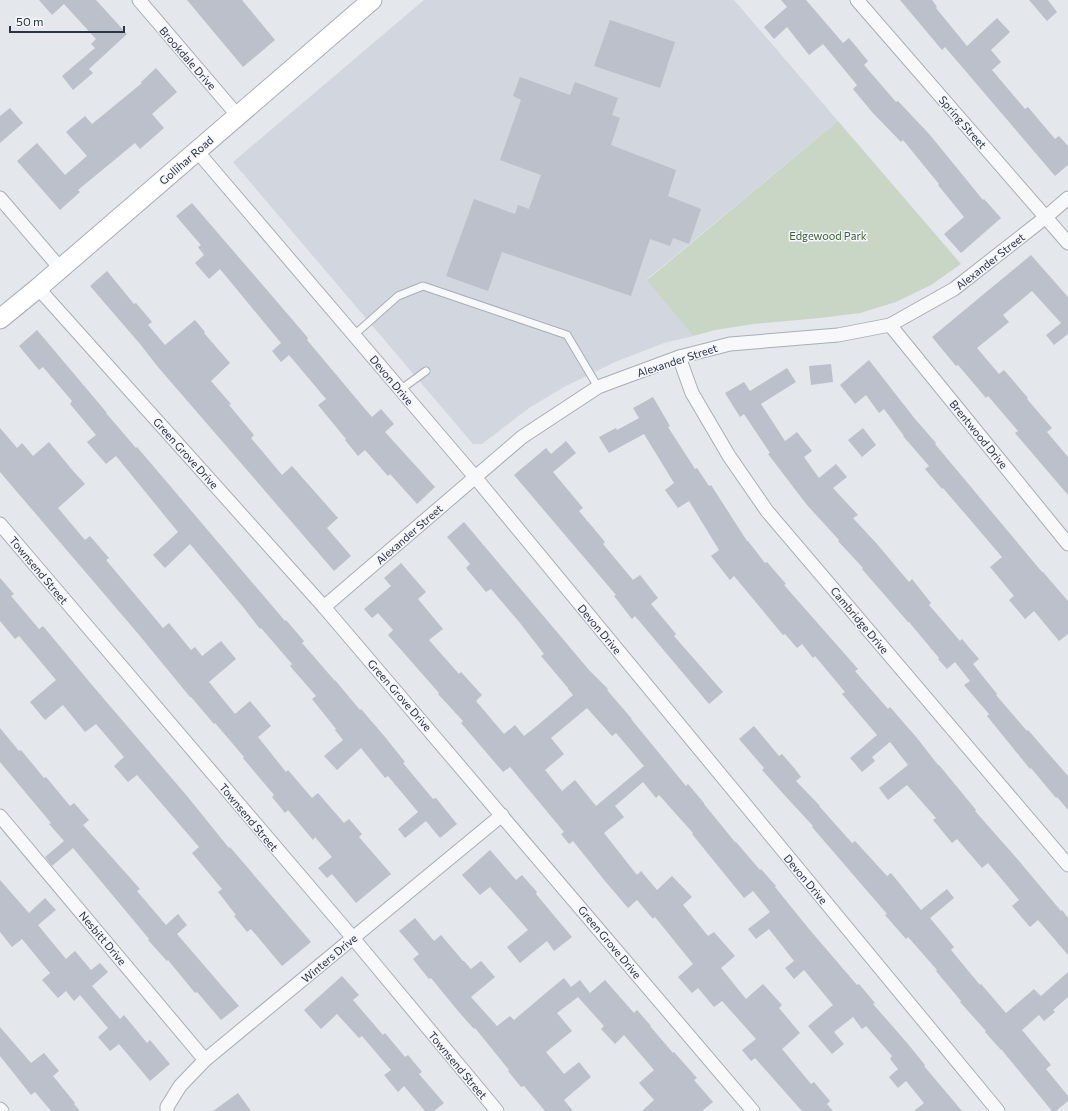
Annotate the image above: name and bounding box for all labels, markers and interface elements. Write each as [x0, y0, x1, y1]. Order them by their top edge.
scale bar [10, 8, 124, 34]
text: 50 m [16, 14, 44, 28]
street label: Brookdale Drive [157, 24, 219, 92]
street label: Spring Street [937, 93, 990, 151]
street label: Gollihar Road [156, 133, 216, 187]
park label: Edgewood Park [789, 229, 867, 242]
street label: Alexander Street [953, 230, 1027, 292]
street label: Alexander Street [635, 341, 719, 379]
street label: Devon Drive [367, 353, 417, 408]
street label: Brentwood Drive [947, 397, 1011, 471]
street label: Green Grove Drive [151, 415, 221, 491]
street label: Alexander Street [373, 501, 445, 566]
street label: Townsend Street [7, 534, 71, 607]
street label: Cambridge Drive [828, 584, 892, 656]
street label: Devon Drive [575, 602, 625, 657]
street label: Green Grove Drive [365, 656, 435, 734]
street label: Townsend Street [217, 781, 281, 854]
street label: Devon Drive [781, 852, 831, 907]
street label: Green Grove Drive [576, 903, 644, 981]
street label: Nesbitt Drive [77, 908, 129, 968]
street label: Winters Drive [299, 931, 360, 985]
street label: Townsend Street [426, 1029, 490, 1102]

